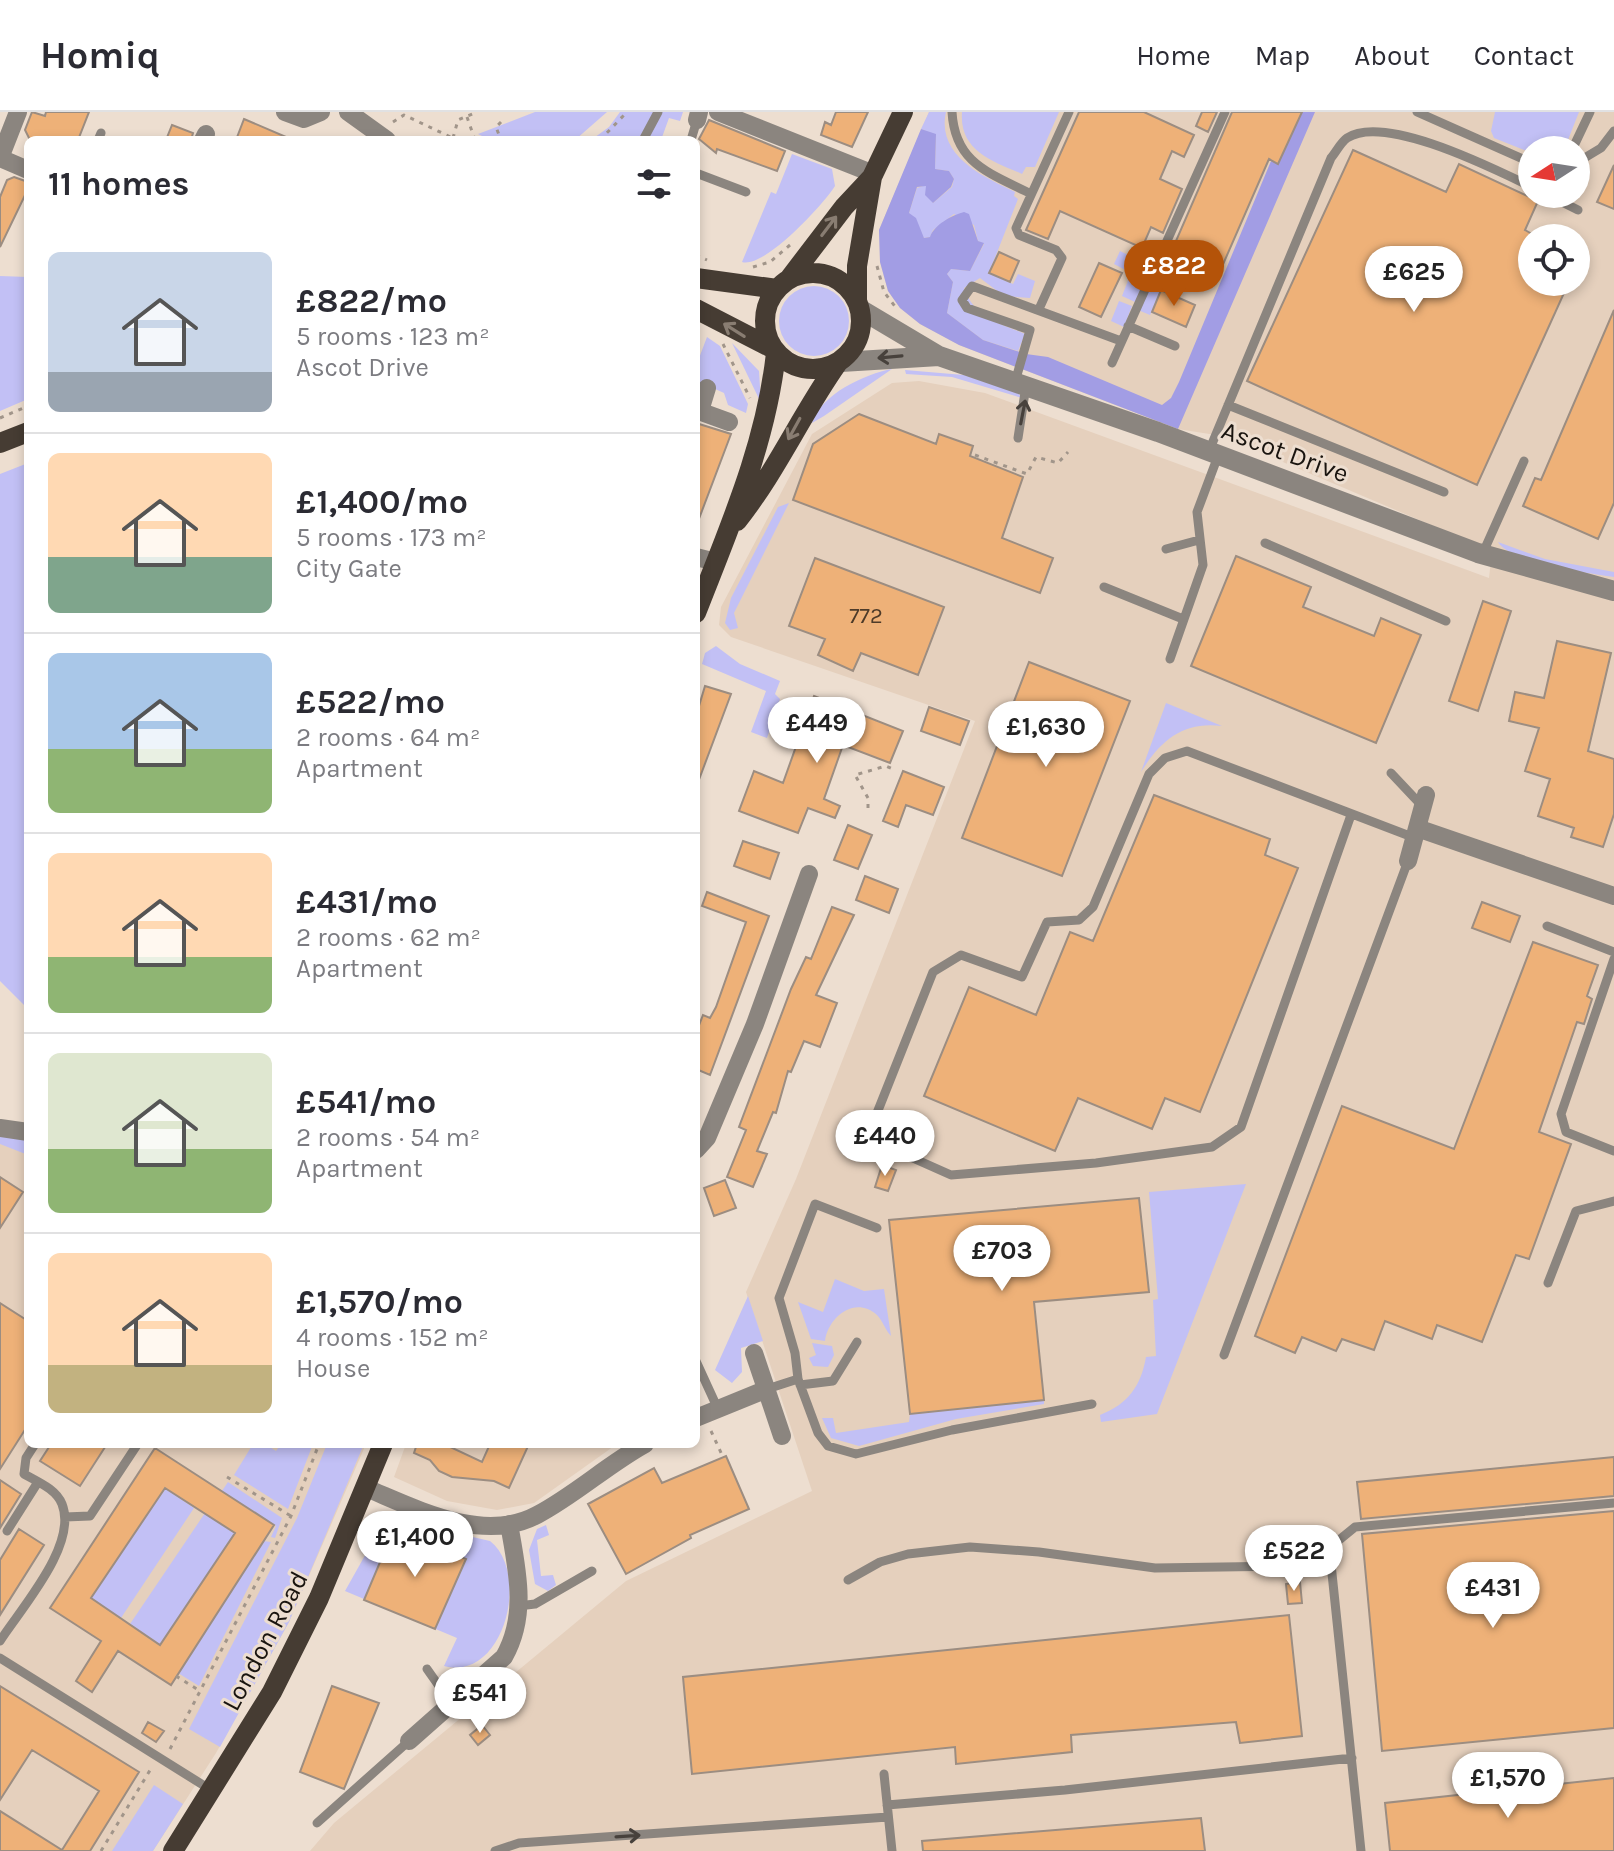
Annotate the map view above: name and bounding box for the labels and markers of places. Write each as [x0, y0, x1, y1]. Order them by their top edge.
pin: £822 [1127, 240, 1221, 308]
pin: £625 [1367, 246, 1461, 314]
pin: £449 [770, 697, 864, 765]
pin: £1,630 [981, 701, 1111, 769]
pin: £440 [838, 1110, 932, 1178]
pin: £703 [955, 1225, 1049, 1293]
pin: £1,400 [350, 1511, 480, 1579]
pin: £522 [1247, 1525, 1341, 1593]
pin: £431 [1446, 1562, 1540, 1630]
pin: £541 [433, 1667, 527, 1735]
pin: £1,570 [1443, 1752, 1573, 1820]

